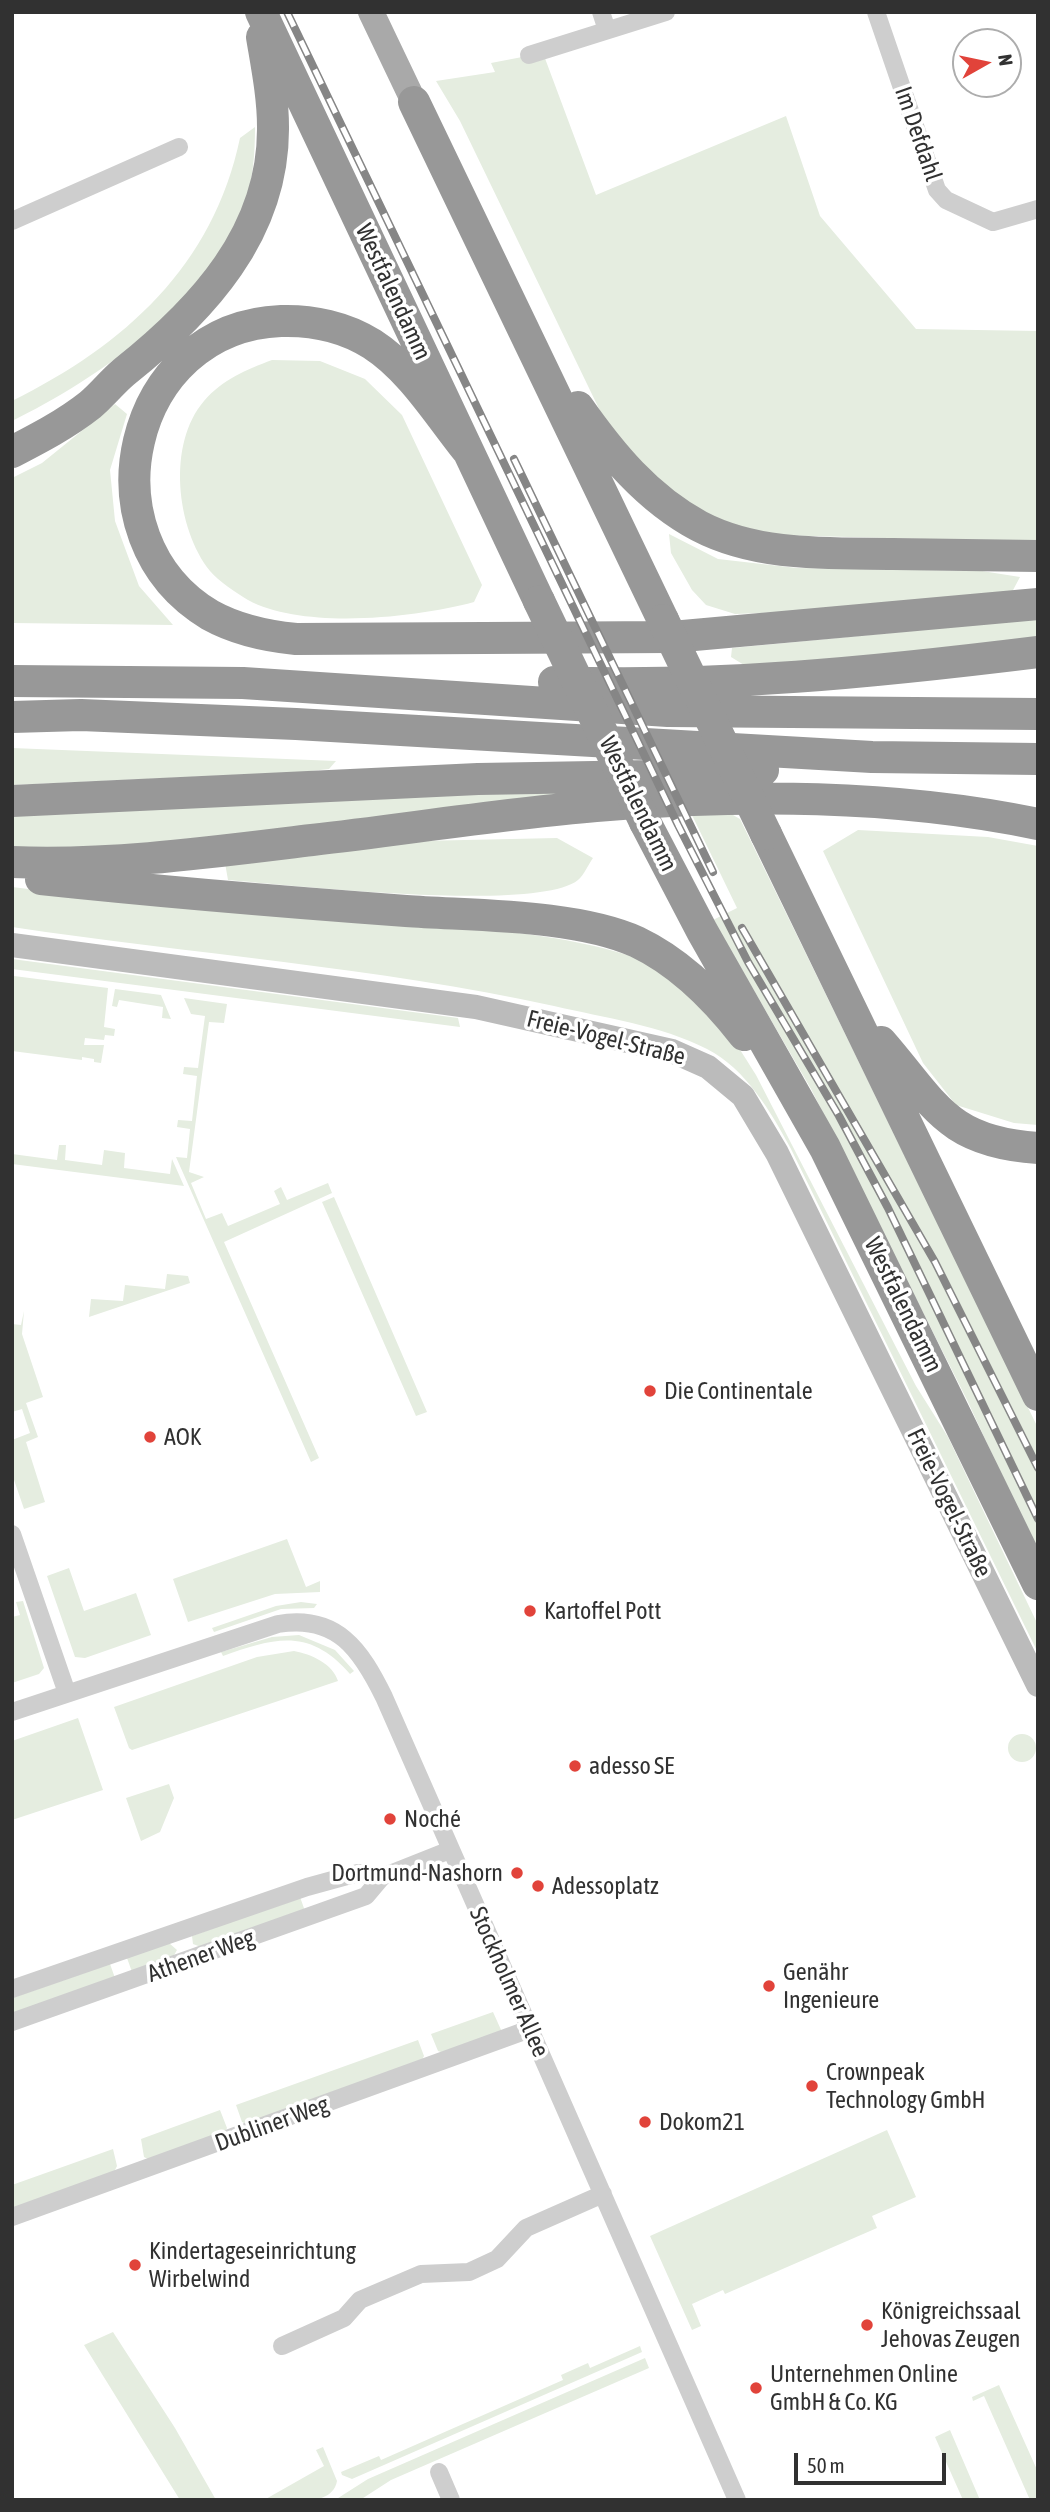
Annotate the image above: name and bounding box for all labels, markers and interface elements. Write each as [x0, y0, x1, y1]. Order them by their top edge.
north arrow [952, 28, 1022, 98]
text: N [994, 53, 1018, 67]
street label: Im Defdahl [888, 83, 948, 185]
street label: Westfalendamm [349, 220, 437, 364]
street label: Westfalendamm [593, 732, 683, 876]
street label: Freie-Vogel-Straße [524, 1004, 688, 1072]
street label: Westfalendamm [858, 1233, 948, 1377]
place label: Die Continentale [664, 1377, 813, 1405]
marker: Die Continentale [642, 1383, 658, 1399]
place label: AOK [164, 1423, 202, 1451]
street label: Freie-Vogel-Straße [901, 1424, 997, 1582]
marker: AOK [142, 1429, 158, 1445]
place label: Kartoffel Pott [544, 1597, 661, 1625]
marker: Kartoffel Pott [522, 1603, 538, 1619]
place label: adesso SE [589, 1752, 674, 1780]
marker: adesso SE [567, 1758, 583, 1774]
place label: Noché [404, 1805, 461, 1833]
marker: Noché [382, 1811, 398, 1827]
place label: Dortmund-Nashorn [331, 1859, 503, 1887]
marker: Dortmund-Nashorn [509, 1865, 525, 1881]
place label: Adessoplatz [552, 1872, 659, 1900]
marker: Adessoplatz [530, 1878, 546, 1894]
street label: Stockholmer Allee [463, 1903, 555, 2061]
street label: Athener Weg [143, 1923, 259, 1989]
place label: Genähr Ingenieure [783, 1958, 879, 2014]
marker: Genähr Ingenieure [761, 1978, 777, 1994]
place label: Crownpeak Technology GmbH [826, 2058, 986, 2114]
marker: Crownpeak Technology GmbH [804, 2078, 820, 2094]
street label: Dubliner Weg [211, 2090, 333, 2158]
place label: Dokom21 [659, 2108, 745, 2136]
marker: Dokom21 [637, 2114, 653, 2130]
place label: Kindertageseinrichtung Wirbelwind [149, 2237, 356, 2293]
marker: Kindertageseinrichtung Wirbelwind [127, 2257, 143, 2273]
place label: Königreichssaal Jehovas Zeugen [881, 2297, 1021, 2353]
marker: Königreichssaal Jehovas Zeugen [859, 2317, 875, 2333]
place label: Unternehmen Online GmbH & Co. KG [770, 2360, 958, 2416]
marker: Unternehmen Online GmbH & Co. KG [748, 2380, 764, 2396]
scale bar [798, 2438, 950, 2482]
text: 50 m [807, 2453, 845, 2477]

